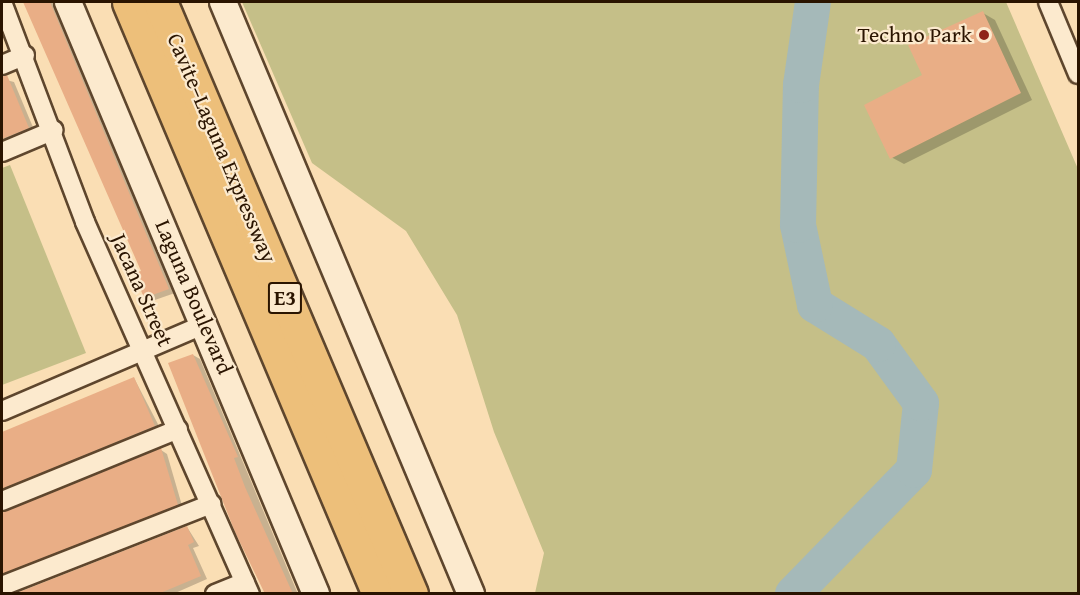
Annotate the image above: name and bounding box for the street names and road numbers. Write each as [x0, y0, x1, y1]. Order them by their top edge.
street label: Cavite–Laguna Expressway [162, 29, 282, 267]
street label: Laguna Boulevard [150, 216, 238, 378]
street label: Jacana Street [105, 229, 179, 351]
road number: E3 [267, 280, 303, 316]

